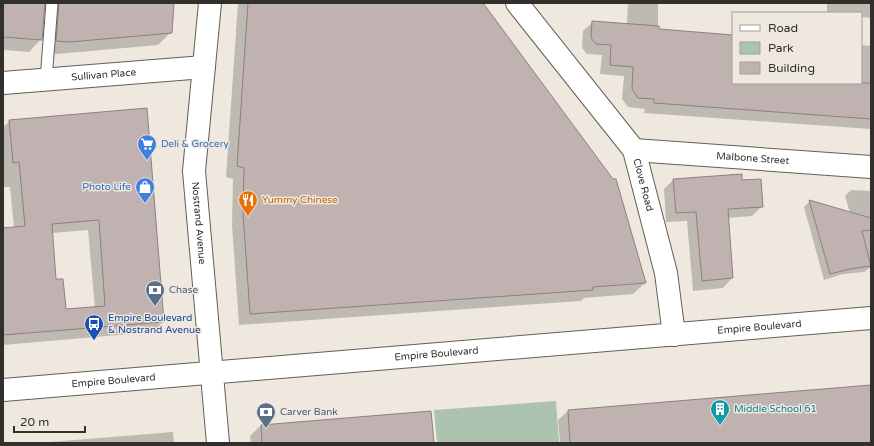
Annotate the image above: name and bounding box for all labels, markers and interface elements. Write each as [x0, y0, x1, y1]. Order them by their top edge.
legend [732, 12, 862, 84]
text: Road [768, 21, 798, 35]
text: Park [768, 41, 794, 55]
text: Building [768, 61, 815, 75]
street label: Sullivan Place [71, 66, 137, 84]
supermarket icon: Deli & Grocery [136, 133, 158, 161]
place label: Deli & Grocery [161, 138, 230, 150]
street label: Malbone Street [716, 150, 790, 167]
street label: Clove Road [630, 157, 656, 213]
shop icon: Photo Life [134, 176, 156, 204]
place label: Photo Life [82, 181, 131, 193]
street label: Nostrand Avenue [189, 181, 208, 265]
restaurant icon: Yummy Chinese [237, 189, 259, 217]
place label: Yummy Chinese [262, 194, 338, 206]
bank icon: Chase [144, 279, 166, 307]
place label: Chase [169, 284, 198, 296]
place label: Empire Boulevard & Nostrand Avenue [108, 312, 201, 336]
bus stop icon: Empire Boulevard & Nostrand Avenue [83, 313, 105, 341]
street label: Empire Boulevard [717, 318, 802, 337]
street label: Empire Boulevard [394, 345, 479, 364]
street label: Empire Boulevard [71, 371, 156, 390]
building icon: Middle School 61 [709, 398, 731, 426]
bank icon: Carver Bank [255, 401, 277, 429]
place label: Middle School 61 [734, 403, 817, 415]
place label: Carver Bank [280, 406, 338, 418]
scale bar [14, 408, 85, 434]
text: 20 m [20, 415, 49, 429]

